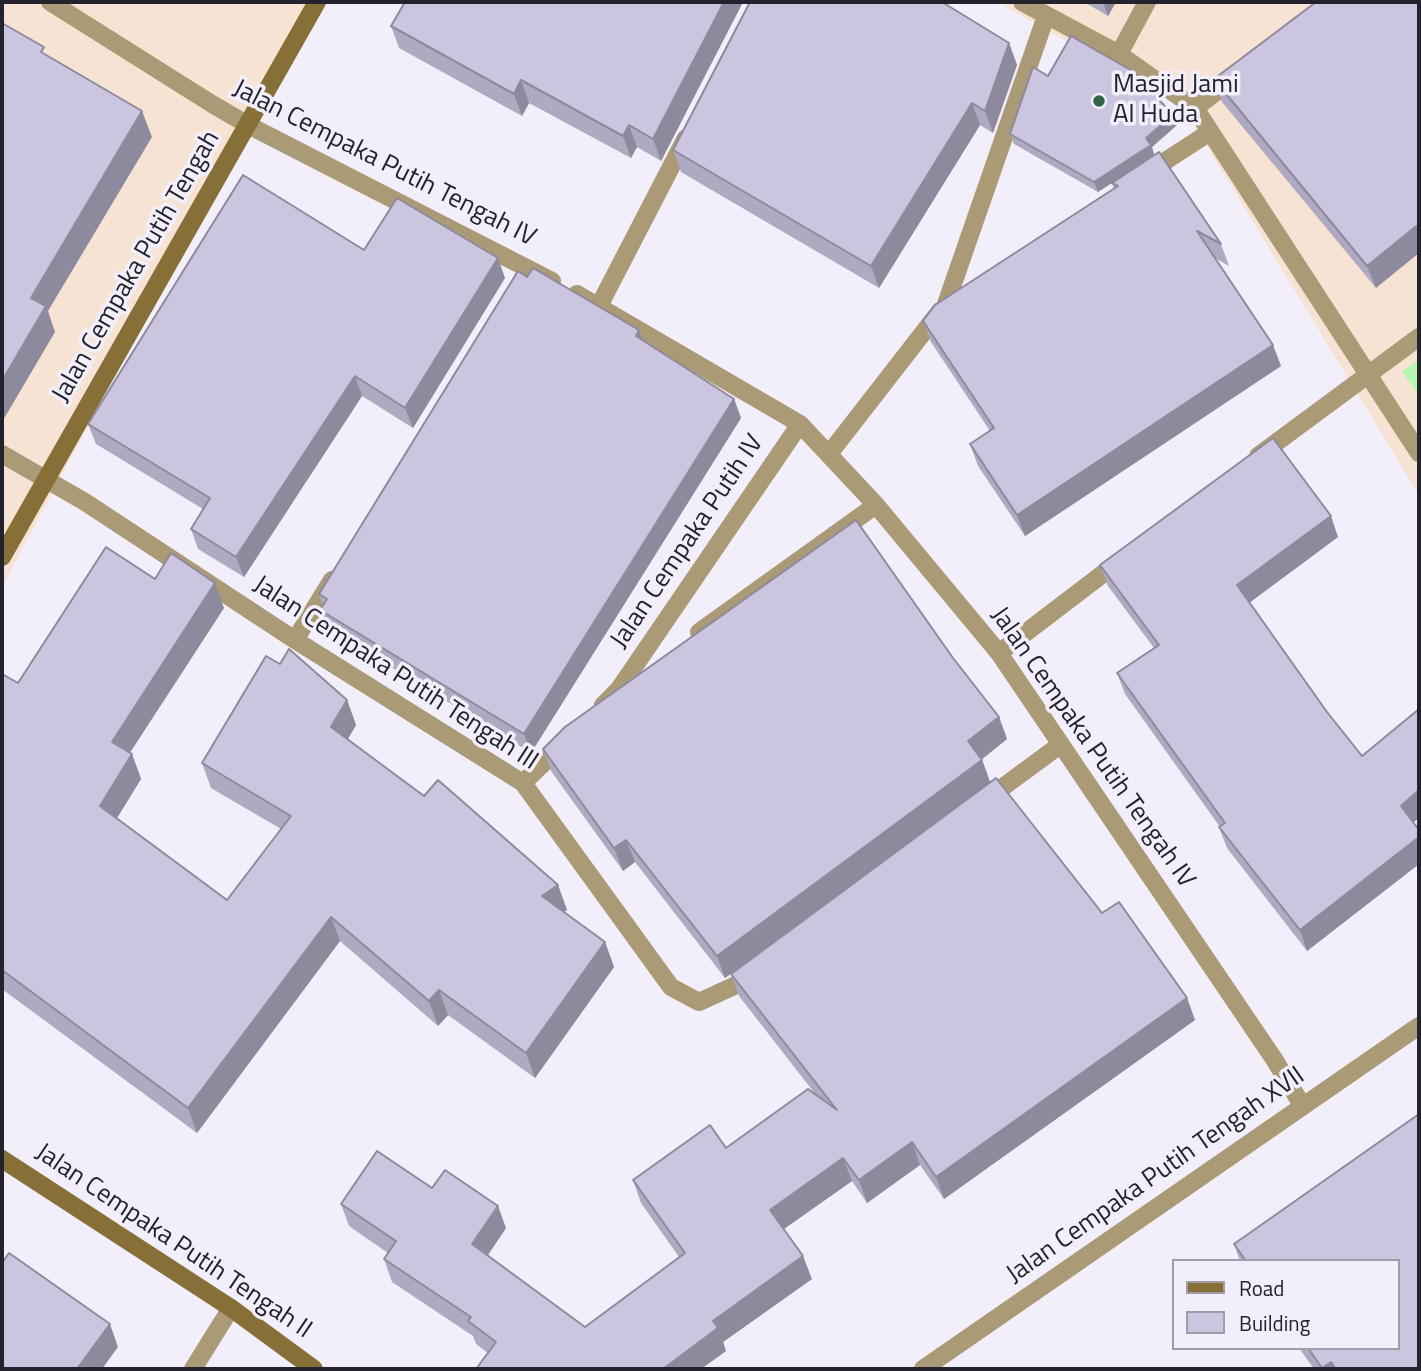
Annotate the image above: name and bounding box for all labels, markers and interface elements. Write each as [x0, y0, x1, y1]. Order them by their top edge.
place label: Masjid Jami Al Huda [1113, 70, 1239, 132]
street label: Jalan Cempaka Putih Tengah IV [227, 74, 541, 254]
marker: Masjid Jami Al Huda [1091, 93, 1107, 109]
street label: Jalan Cempaka Putih Tengah [46, 126, 228, 408]
street label: Jalan Cempaka Putih IV [605, 429, 771, 655]
street label: Jalan Cempaka Putih Tengah III [247, 570, 543, 778]
street label: Jalan Cempaka Putih Tengah IV [983, 602, 1201, 894]
street label: Jalan Cempaka Putih Tengah XVII [1001, 1061, 1311, 1291]
street label: Jalan Cempaka Putih Tengah II [29, 1138, 317, 1346]
legend [1172, 1259, 1400, 1350]
text: Road [1239, 1272, 1284, 1304]
text: Building [1239, 1307, 1310, 1339]

